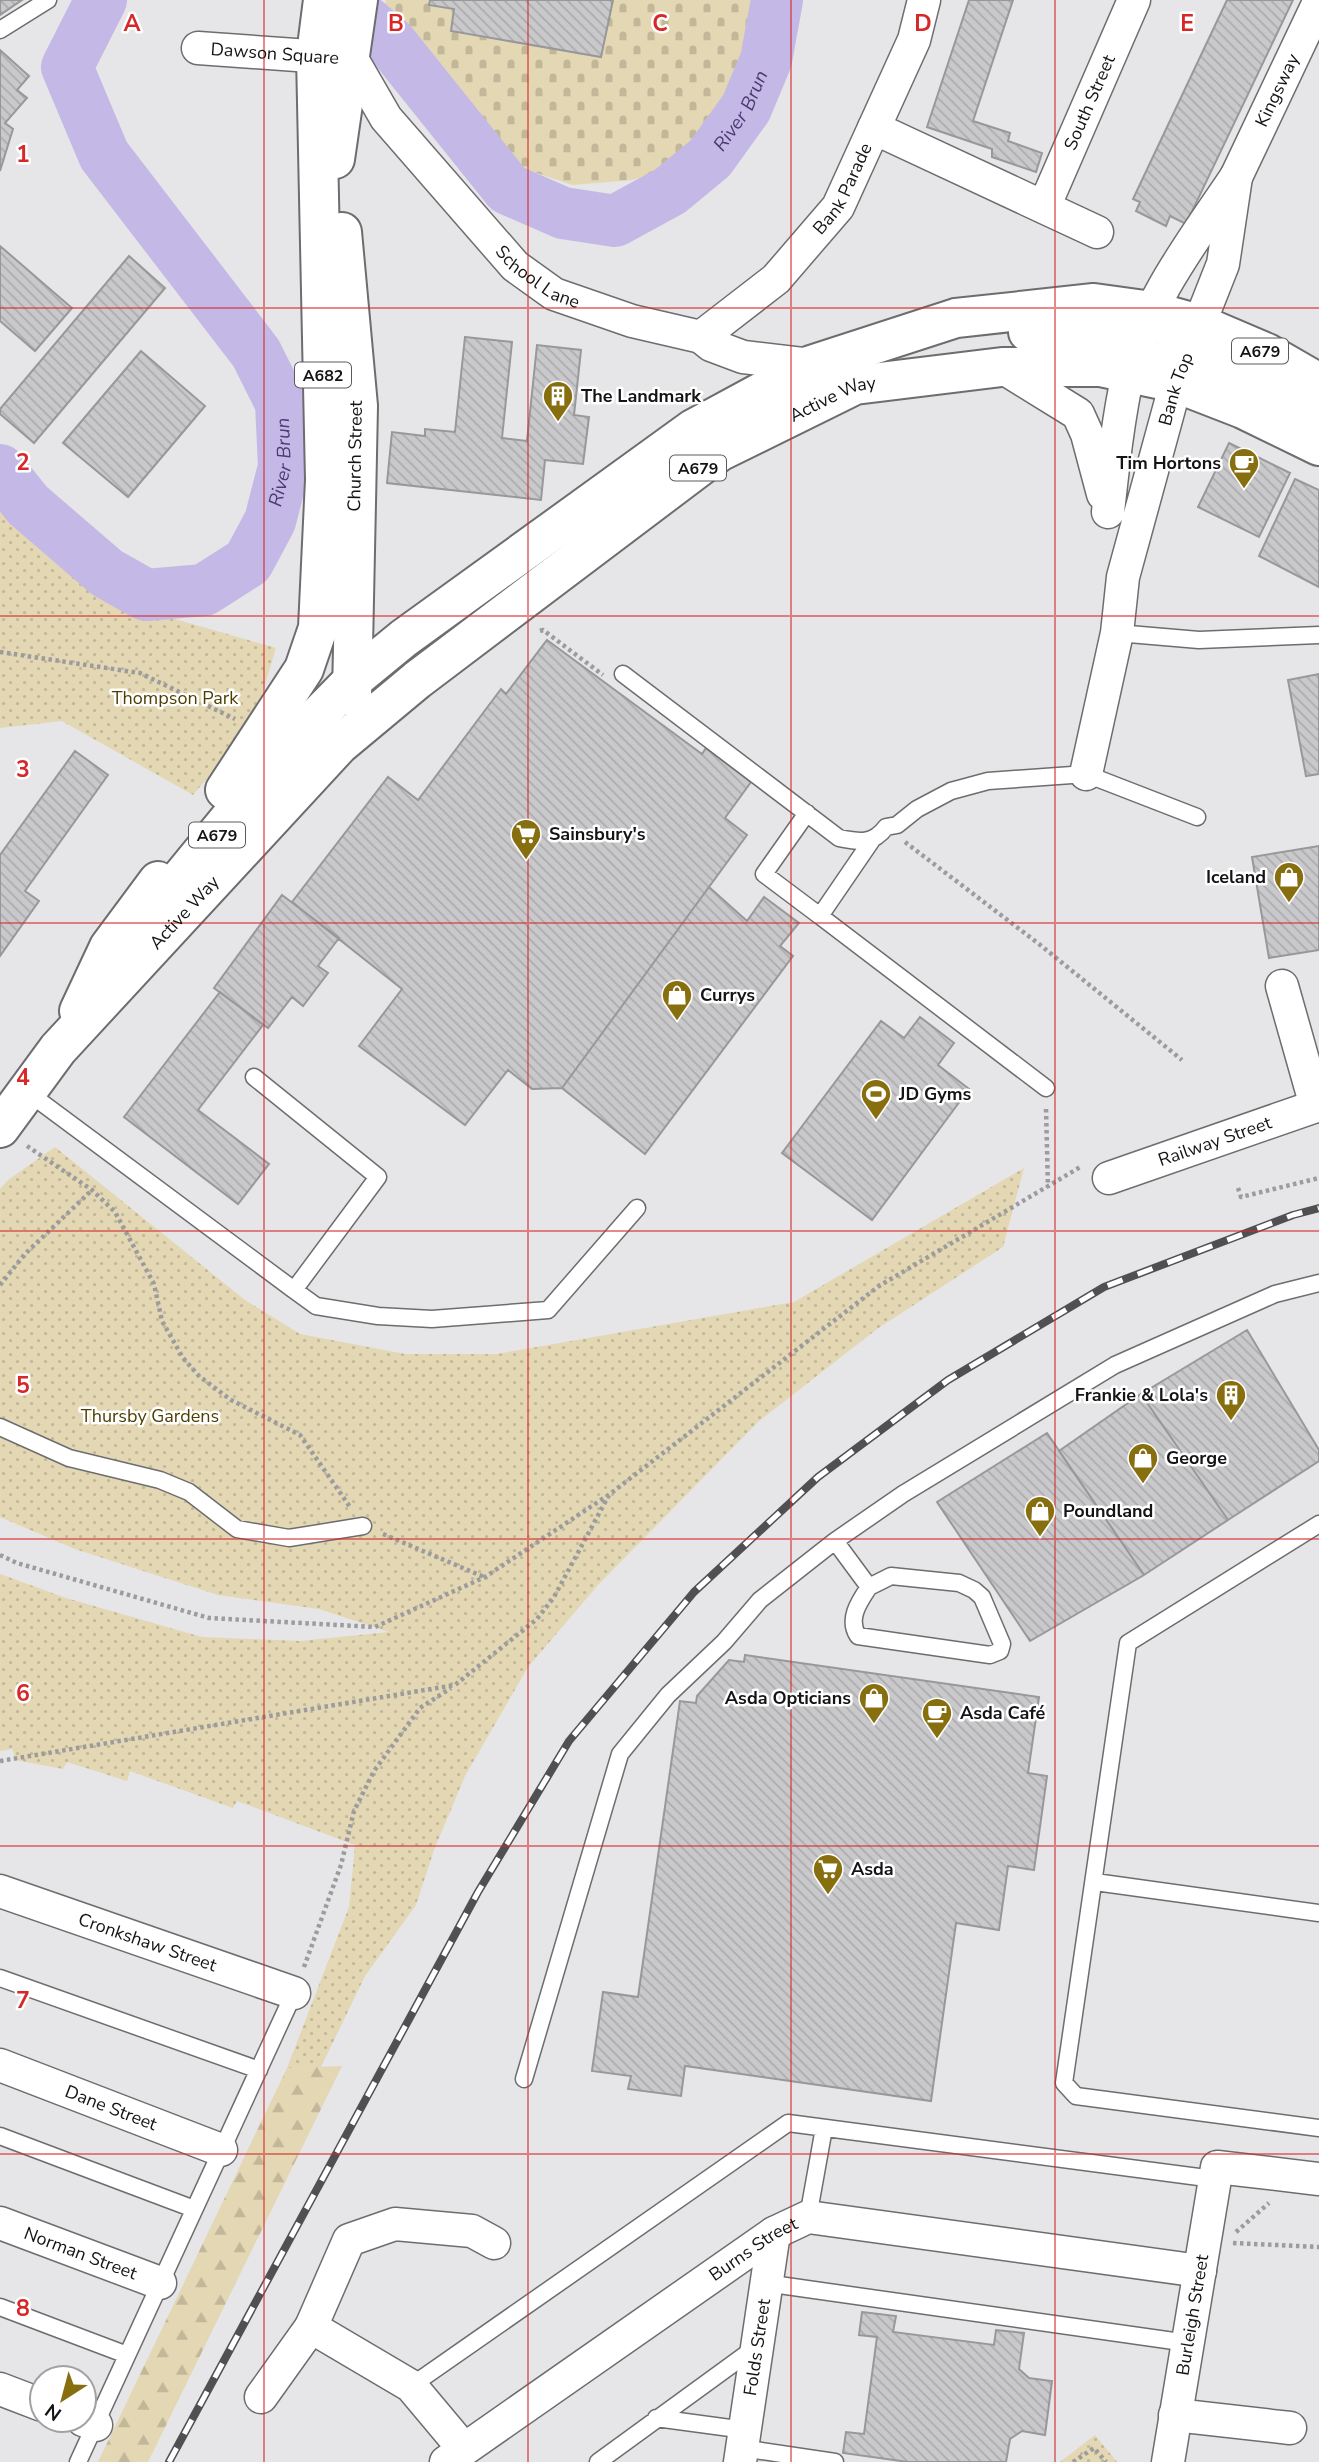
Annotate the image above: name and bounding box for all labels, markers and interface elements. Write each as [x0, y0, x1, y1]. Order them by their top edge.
text: A [123, 8, 141, 39]
text: B [388, 8, 404, 39]
text: C [652, 8, 668, 39]
text: D [914, 8, 932, 39]
text: E [1180, 8, 1194, 39]
street label: Dawson Square [210, 37, 340, 70]
street label: Kingsway [1249, 49, 1305, 131]
street label: South Street [1058, 50, 1121, 154]
water label: River Brun [707, 66, 774, 156]
text: 1 [16, 139, 30, 170]
street label: Bank Parade [807, 139, 878, 240]
street label: School Lane [490, 240, 583, 314]
road number: A679 [1232, 338, 1288, 364]
street label: Bank Top [1153, 349, 1199, 428]
road number: A682 [295, 362, 351, 388]
street label: Active Way [785, 370, 878, 428]
building icon: The Landmark [541, 379, 575, 423]
place label: The Landmark [581, 384, 701, 408]
street label: Church Street [342, 400, 368, 512]
water label: River Brun [262, 417, 299, 510]
cafe icon: Tim Hortons [1227, 446, 1261, 490]
text: 2 [16, 447, 30, 478]
place label: Tim Hortons [1116, 451, 1221, 475]
road number: A679 [670, 456, 726, 481]
park label: Thompson Park [112, 686, 239, 710]
text: 3 [16, 754, 30, 785]
supermarket icon: Sainsbury's [509, 817, 543, 861]
road number: A679 [189, 822, 245, 848]
place label: Sainsbury's [549, 822, 646, 846]
shop icon: Iceland [1272, 860, 1306, 904]
place label: Iceland [1206, 865, 1266, 889]
street label: Active Way [144, 870, 225, 955]
shop icon: Currys [660, 978, 694, 1022]
place label: Currys [700, 983, 755, 1007]
text: 4 [16, 1062, 30, 1093]
sports icon: JD Gyms [859, 1077, 893, 1121]
place label: JD Gyms [898, 1082, 971, 1106]
street label: Railway Street [1155, 1110, 1275, 1172]
text: 5 [16, 1370, 30, 1401]
building icon: Frankie & Lola's [1214, 1378, 1248, 1422]
place label: Frankie & Lola's [1075, 1383, 1208, 1407]
park label: Thursby Gardens [81, 1404, 219, 1428]
shop icon: George [1126, 1441, 1160, 1485]
place label: George [1166, 1446, 1227, 1470]
shop icon: Poundland [1023, 1494, 1057, 1538]
place label: Poundland [1063, 1499, 1153, 1523]
text: 6 [16, 1678, 30, 1709]
shop icon: Asda Opticians [857, 1681, 891, 1725]
place label: Asda Opticians [725, 1686, 851, 1710]
cafe icon: Asda Café [920, 1696, 954, 1740]
place label: Asda Café [960, 1701, 1046, 1725]
supermarket icon: Asda [811, 1852, 845, 1896]
place label: Asda [851, 1857, 894, 1881]
street label: Cronkshaw Street [75, 1907, 220, 1977]
text: 7 [16, 1985, 30, 2016]
street label: Dane Street [62, 2079, 161, 2136]
street label: Burns Street [704, 2211, 802, 2287]
street label: Norman Street [21, 2221, 141, 2286]
street label: Burleigh Street [1171, 2252, 1214, 2377]
text: 8 [16, 2293, 30, 2324]
street label: Folds Street [738, 2296, 776, 2397]
north arrow [28, 2364, 98, 2434]
text: N [40, 2397, 67, 2427]

